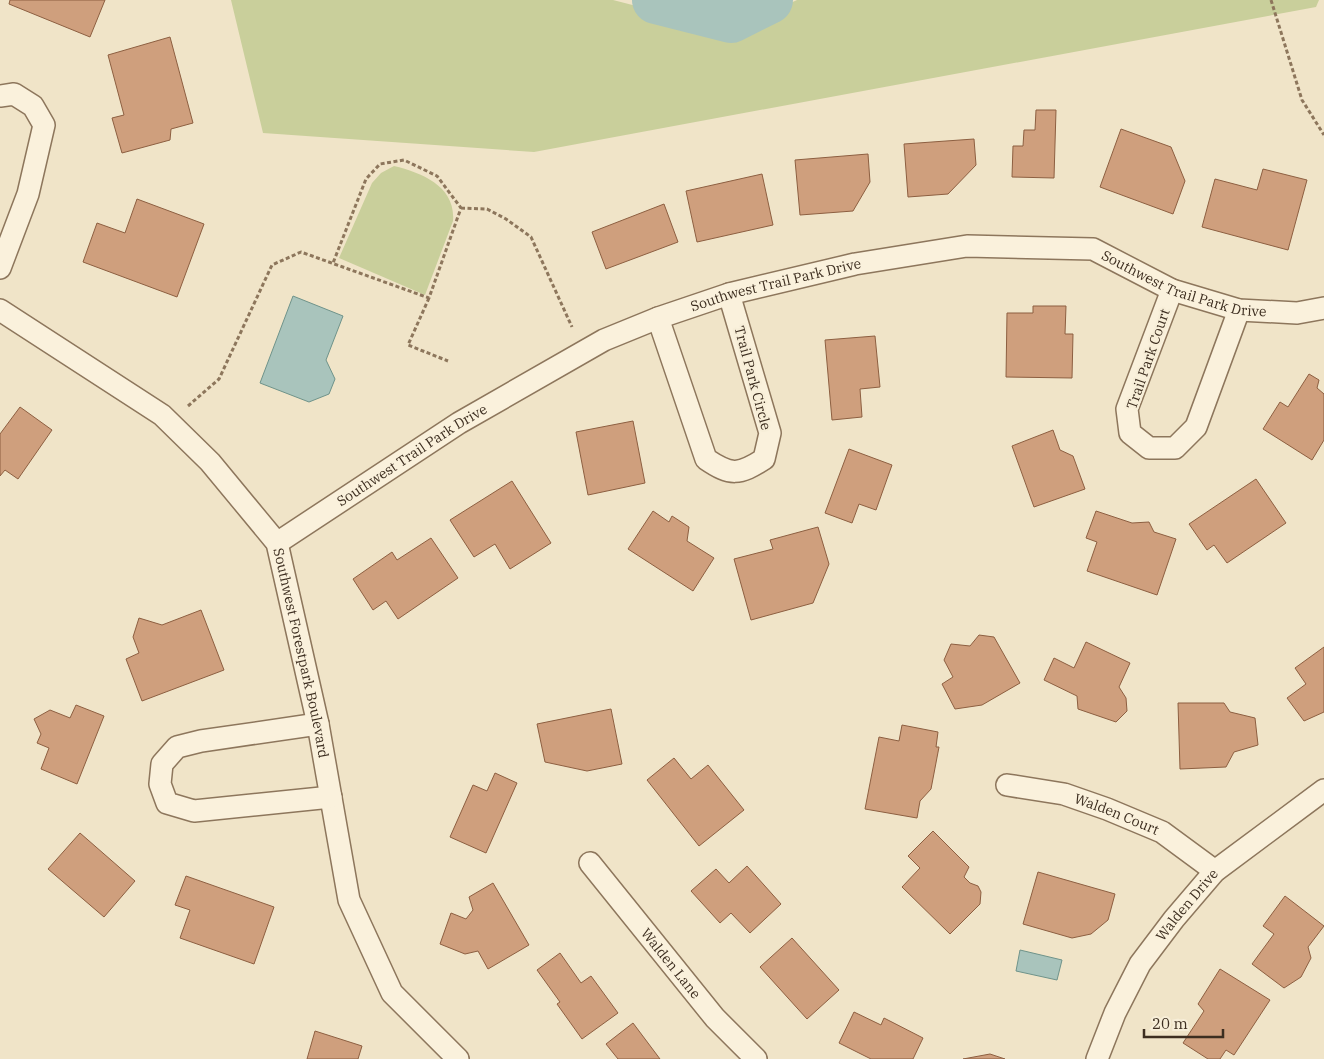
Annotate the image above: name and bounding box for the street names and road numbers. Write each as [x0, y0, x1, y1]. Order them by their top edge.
street label: Southwest Trail Park Drive [1099, 246, 1267, 320]
street label: Southwest Trail Park Drive [688, 254, 862, 315]
street label: Trail Park Court [1122, 306, 1174, 412]
street label: Trail Park Circle [730, 324, 776, 432]
street label: Southwest Trail Park Drive [333, 400, 490, 510]
street label: Southwest Forestpark Boulevard [269, 546, 333, 760]
street label: Walden Court [1072, 789, 1162, 839]
street label: Walden Drive [1152, 865, 1222, 944]
street label: Walden Lane [637, 925, 705, 1002]

